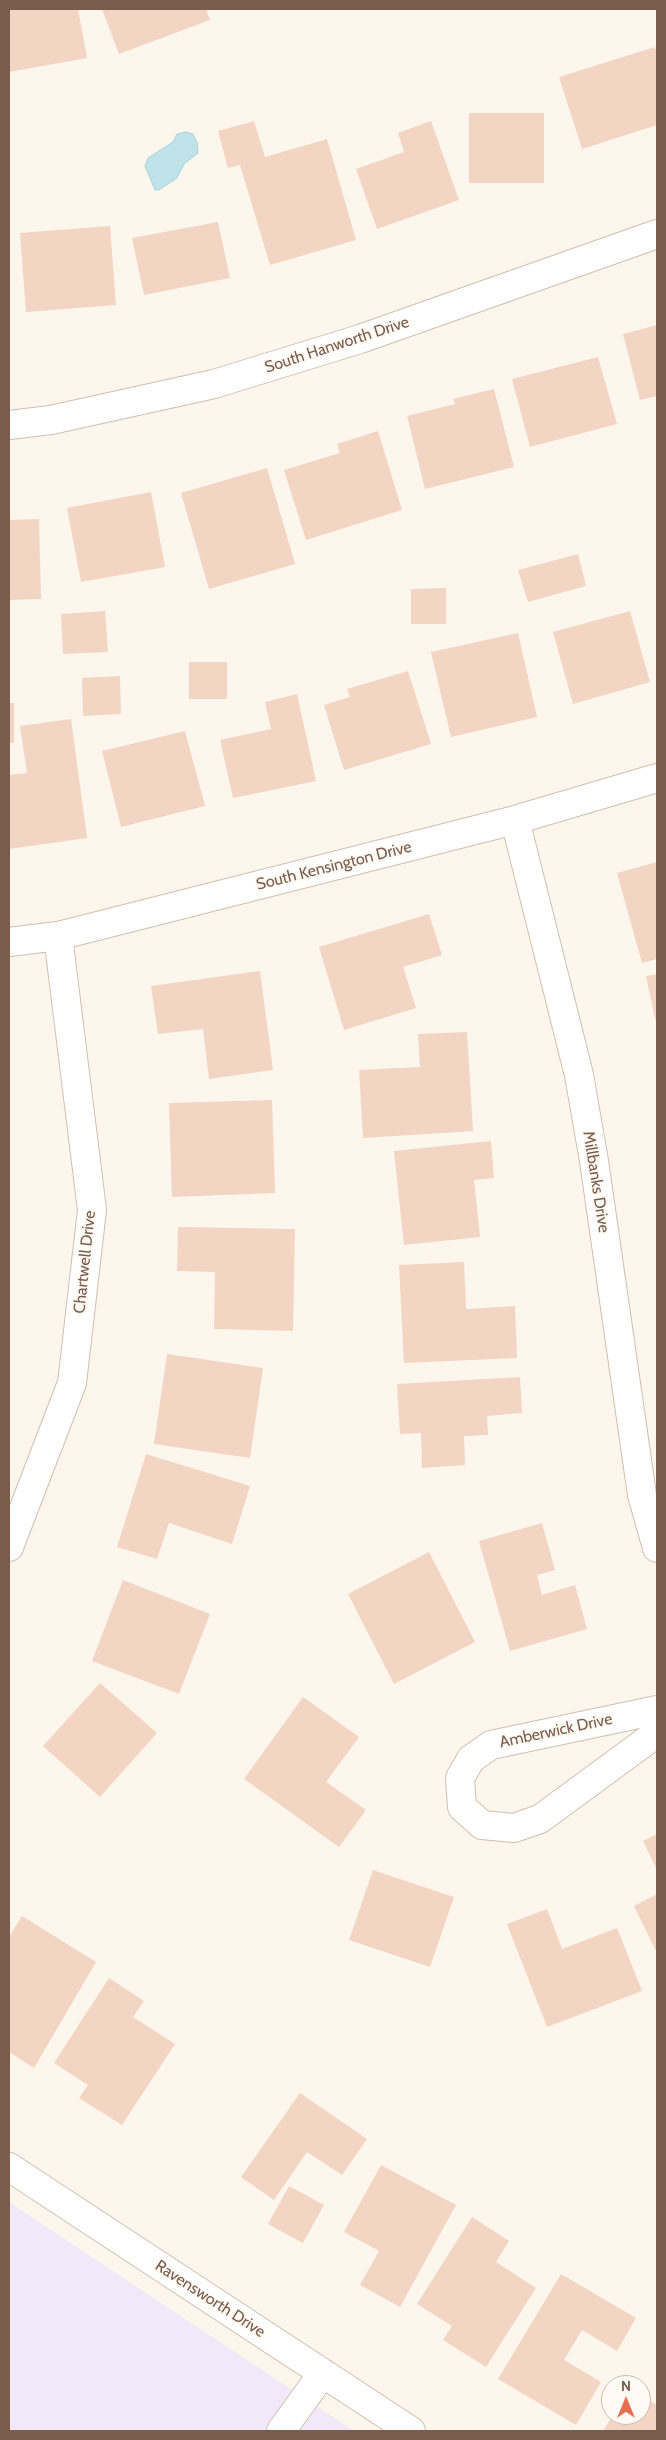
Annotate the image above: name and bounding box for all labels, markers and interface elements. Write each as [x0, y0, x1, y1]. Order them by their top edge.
street label: South Hanworth Drive [262, 313, 412, 377]
street label: South Kensington Drive [254, 837, 414, 895]
street label: Millbanks Drive [578, 1130, 614, 1234]
street label: Chartwell Drive [70, 1210, 100, 1314]
street label: Amberwick Drive [498, 1710, 614, 1752]
street label: Ravensworth Drive [151, 2256, 269, 2342]
north arrow [601, 2375, 651, 2425]
text: N [621, 2377, 631, 2395]

